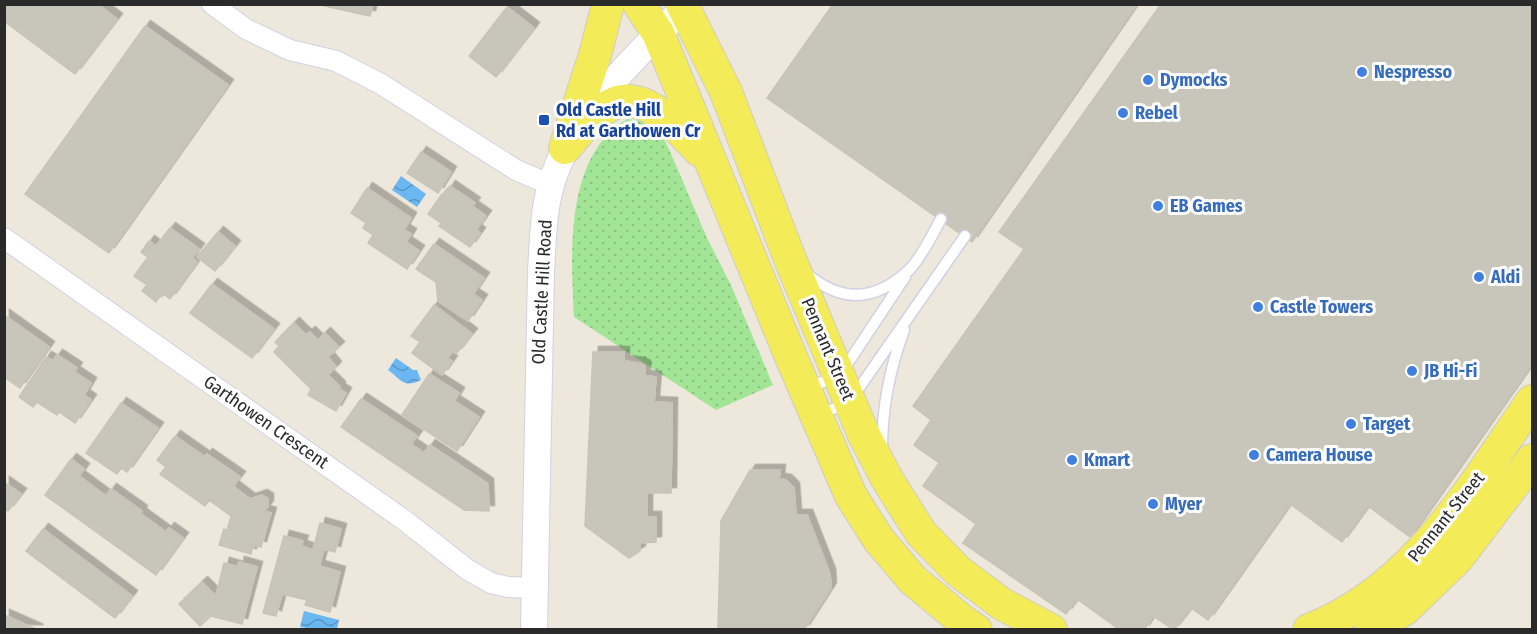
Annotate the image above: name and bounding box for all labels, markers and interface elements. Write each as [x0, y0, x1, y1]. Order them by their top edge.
place label: Nespresso [1374, 61, 1452, 83]
marker: Nespresso [1355, 65, 1369, 79]
place label: Dymocks [1160, 69, 1228, 91]
marker: Dymocks [1141, 73, 1155, 87]
place label: Old Castle Hill Rd at Garthowen Cr [556, 99, 701, 142]
place label: Rebel [1135, 102, 1178, 124]
marker: Rebel [1116, 106, 1130, 120]
marker: Old Castle Hill Rd at Garthowen Cr [537, 113, 551, 127]
place label: EB Games [1170, 195, 1243, 217]
marker: EB Games [1151, 199, 1165, 213]
street label: Old Castle Hill Road [527, 219, 557, 365]
place label: Aldi [1490, 266, 1520, 288]
marker: Aldi [1472, 270, 1486, 284]
street label: Pennant Street [796, 294, 860, 404]
place label: Castle Towers [1270, 296, 1373, 318]
marker: Castle Towers [1251, 300, 1265, 314]
place label: JB Hi-Fi [1423, 360, 1477, 382]
marker: JB Hi-Fi [1405, 364, 1419, 378]
street label: Garthowen Crescent [199, 371, 333, 473]
place label: Target [1363, 413, 1411, 435]
marker: Target [1344, 417, 1358, 431]
place label: Camera House [1266, 444, 1373, 466]
marker: Camera House [1247, 448, 1261, 462]
place label: Kmart [1084, 449, 1131, 471]
marker: Kmart [1065, 453, 1079, 467]
street label: Pennant Street [1403, 467, 1489, 566]
place label: Myer [1165, 493, 1203, 515]
marker: Myer [1146, 497, 1160, 511]

